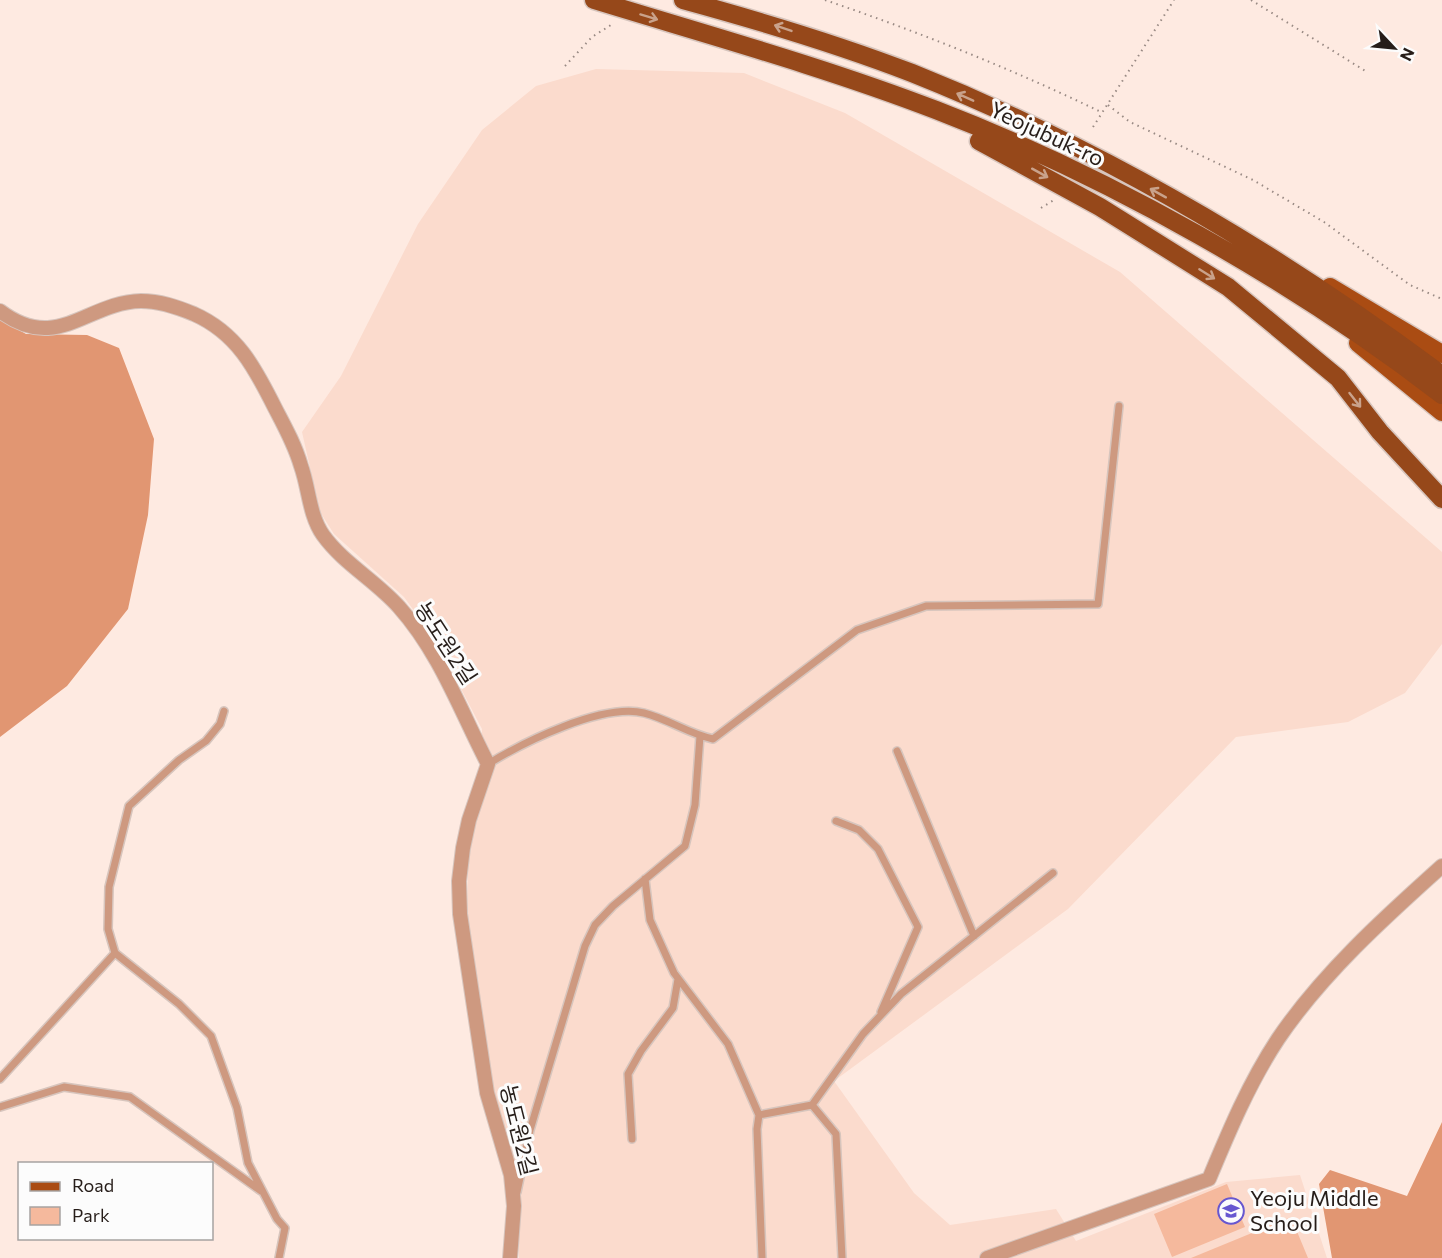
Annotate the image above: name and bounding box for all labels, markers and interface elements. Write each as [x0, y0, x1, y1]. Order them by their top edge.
one-way arrow [640, 12, 659, 23]
north arrow [1364, 18, 1424, 78]
one-way arrow [774, 22, 793, 33]
text: N [1397, 45, 1419, 64]
one-way arrow [956, 91, 974, 102]
street label: Yeojubuk-ro [986, 95, 1108, 172]
one-way arrow [1031, 168, 1048, 180]
one-way arrow [1150, 187, 1168, 198]
one-way arrow [1198, 269, 1215, 281]
one-way arrow [1348, 391, 1361, 407]
street label: 농도원2길 [410, 596, 483, 689]
street label: 농도원2길 [495, 1081, 544, 1178]
legend [18, 1162, 213, 1240]
text: Road [72, 1174, 114, 1196]
place label: Yeoju Middle School [1250, 1184, 1379, 1236]
school or university icon: Yeoju Middle School [1216, 1196, 1246, 1226]
text: Park [72, 1204, 110, 1226]

